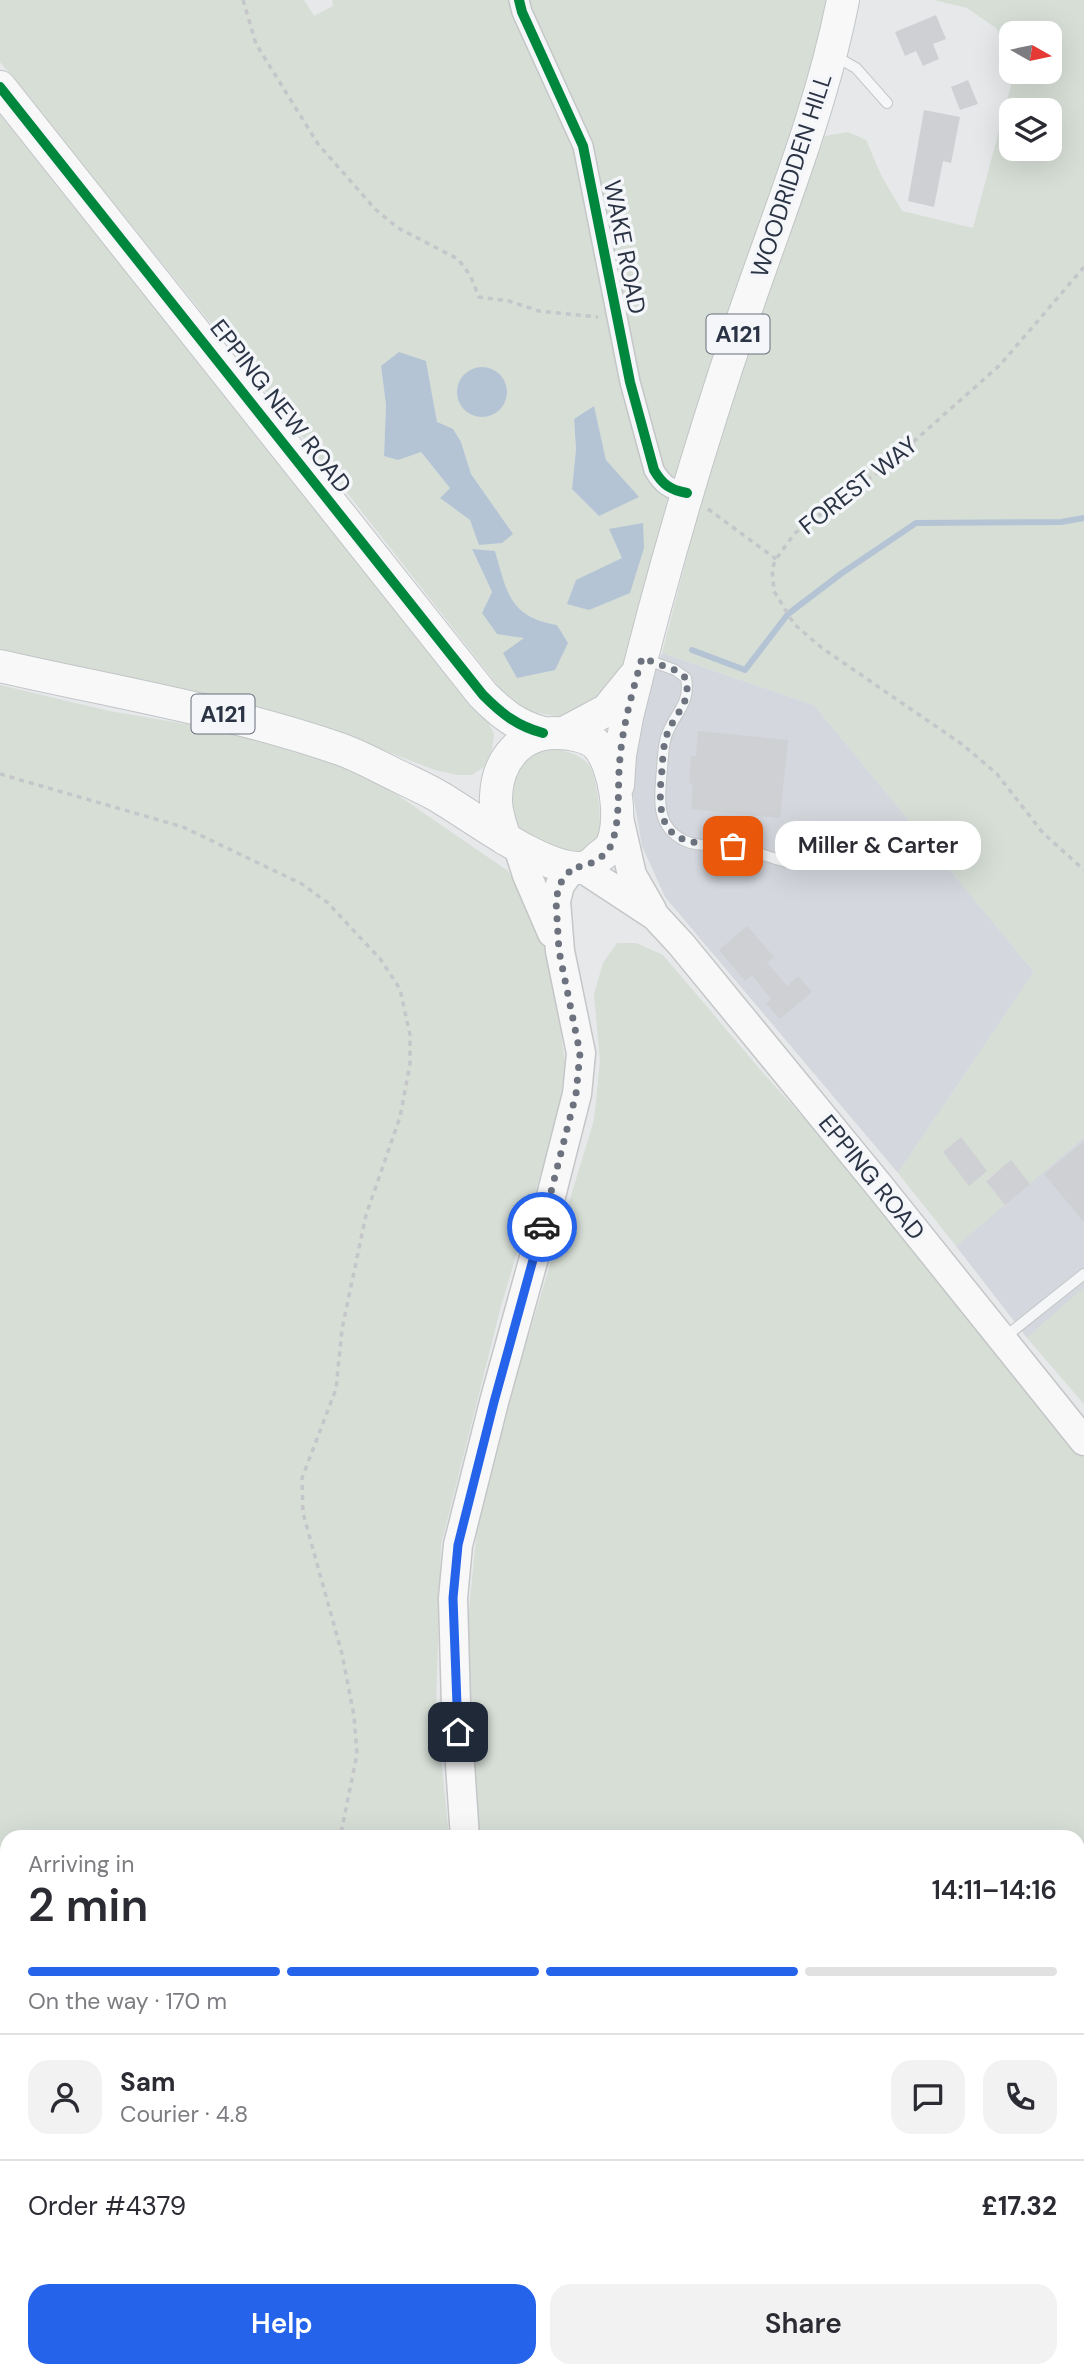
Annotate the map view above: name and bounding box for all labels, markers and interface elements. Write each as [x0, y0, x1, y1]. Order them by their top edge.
north arrow [999, 21, 1062, 84]
map controls [999, 21, 1062, 161]
street label: WOODRIDDEN HILL [743, 69, 839, 281]
button: layers [999, 98, 1062, 161]
street label: WAKE ROAD [597, 178, 653, 316]
street label: EPPING NEW ROAD [204, 313, 358, 499]
road number: A121 [706, 314, 770, 354]
street label: FOREST WAY [792, 429, 924, 541]
road number: A121 [192, 694, 255, 734]
pin [703, 816, 763, 876]
callout: Miller & Carter [775, 822, 982, 870]
icon: bag [714, 827, 752, 865]
text: Miller & Carter [798, 830, 958, 860]
street label: EPPING ROAD [812, 1108, 932, 1246]
courier [507, 1192, 577, 1262]
icon: car [523, 1208, 561, 1246]
pin [428, 1702, 488, 1762]
icon: home [439, 1713, 477, 1751]
text: Arriving in [28, 1849, 134, 1879]
text: 14:11–14:16 [932, 1873, 1057, 1907]
text: 2 min [28, 1875, 148, 1935]
text: On the way · 170 m [28, 1986, 227, 2016]
button: person [28, 2060, 102, 2134]
button: chat [891, 2060, 965, 2134]
button: phone [983, 2060, 1057, 2134]
text: Sam [120, 2065, 175, 2099]
text: Courier · 4.8 [120, 2099, 248, 2129]
text: Order #4379 [28, 2189, 186, 2223]
text: £17.32 [982, 2189, 1057, 2223]
button: Help [28, 2284, 536, 2364]
button: Share [550, 2284, 1057, 2364]

